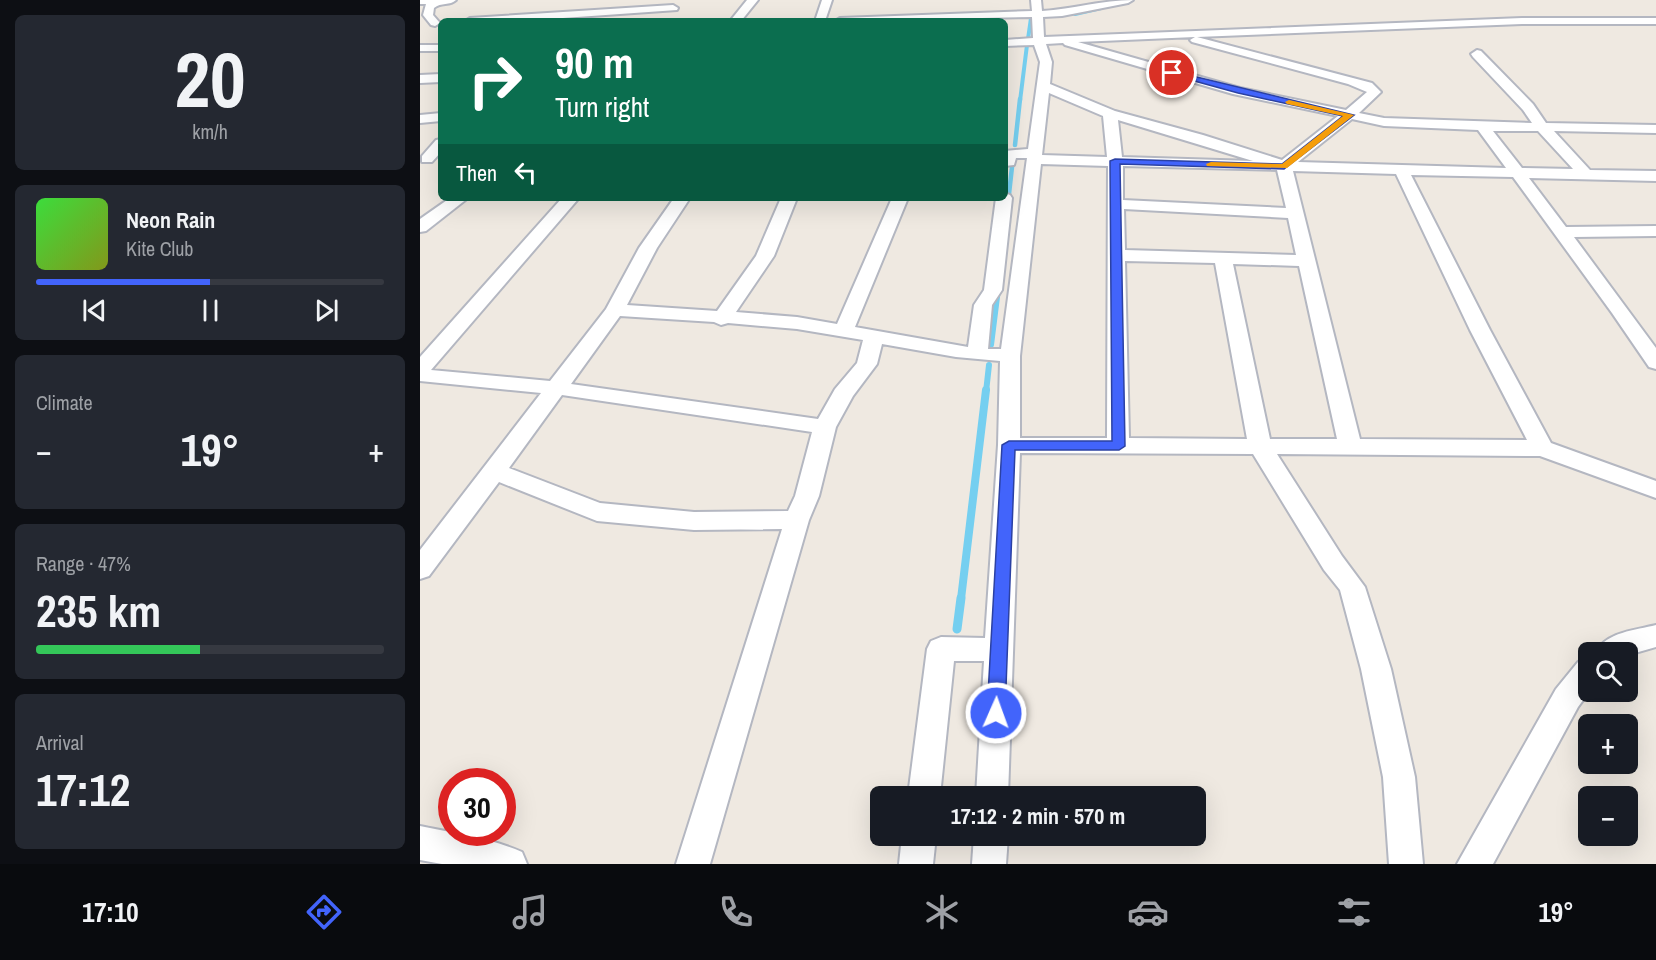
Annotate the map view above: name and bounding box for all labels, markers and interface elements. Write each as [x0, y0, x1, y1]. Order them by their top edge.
text: 20 [174, 26, 246, 131]
text: 90 m [555, 35, 634, 91]
icon: right [456, 42, 534, 120]
pin [1146, 47, 1197, 98]
icon: arrive [1155, 56, 1188, 89]
text: Turn right [555, 89, 649, 125]
text: km/h [192, 118, 228, 145]
icon: left [509, 156, 542, 189]
text: Then [456, 158, 497, 188]
text: Neon Rain [126, 205, 215, 235]
text: Kite Club [126, 235, 193, 262]
icon: previous [78, 294, 111, 327]
icon: pause [194, 294, 227, 327]
icon: next [310, 294, 343, 327]
text: Climate [36, 389, 93, 416]
text: 19° [180, 419, 240, 480]
text: − [36, 428, 52, 472]
text: + [368, 428, 384, 472]
text: Range · 47% [36, 550, 131, 577]
text: 235 km [36, 580, 161, 641]
map controls [1578, 642, 1638, 846]
button: search [1578, 642, 1638, 702]
position arrow [964, 681, 1028, 745]
button: + [1578, 714, 1638, 774]
text: Arrival [36, 729, 83, 756]
text: 17:12 [36, 759, 130, 820]
speed limit sign: 30 [438, 768, 516, 846]
button: − [1578, 786, 1638, 846]
text: 17:12 · 2 min · 570 m [951, 801, 1125, 831]
icon: directions [303, 891, 345, 933]
icon: music [509, 891, 551, 933]
icon: phone [715, 891, 757, 933]
icon: climate [921, 891, 963, 933]
icon: car [1127, 891, 1169, 933]
icon: filters [1333, 891, 1375, 933]
text: 17:10 [82, 894, 139, 930]
text: 19° [1539, 894, 1574, 930]

